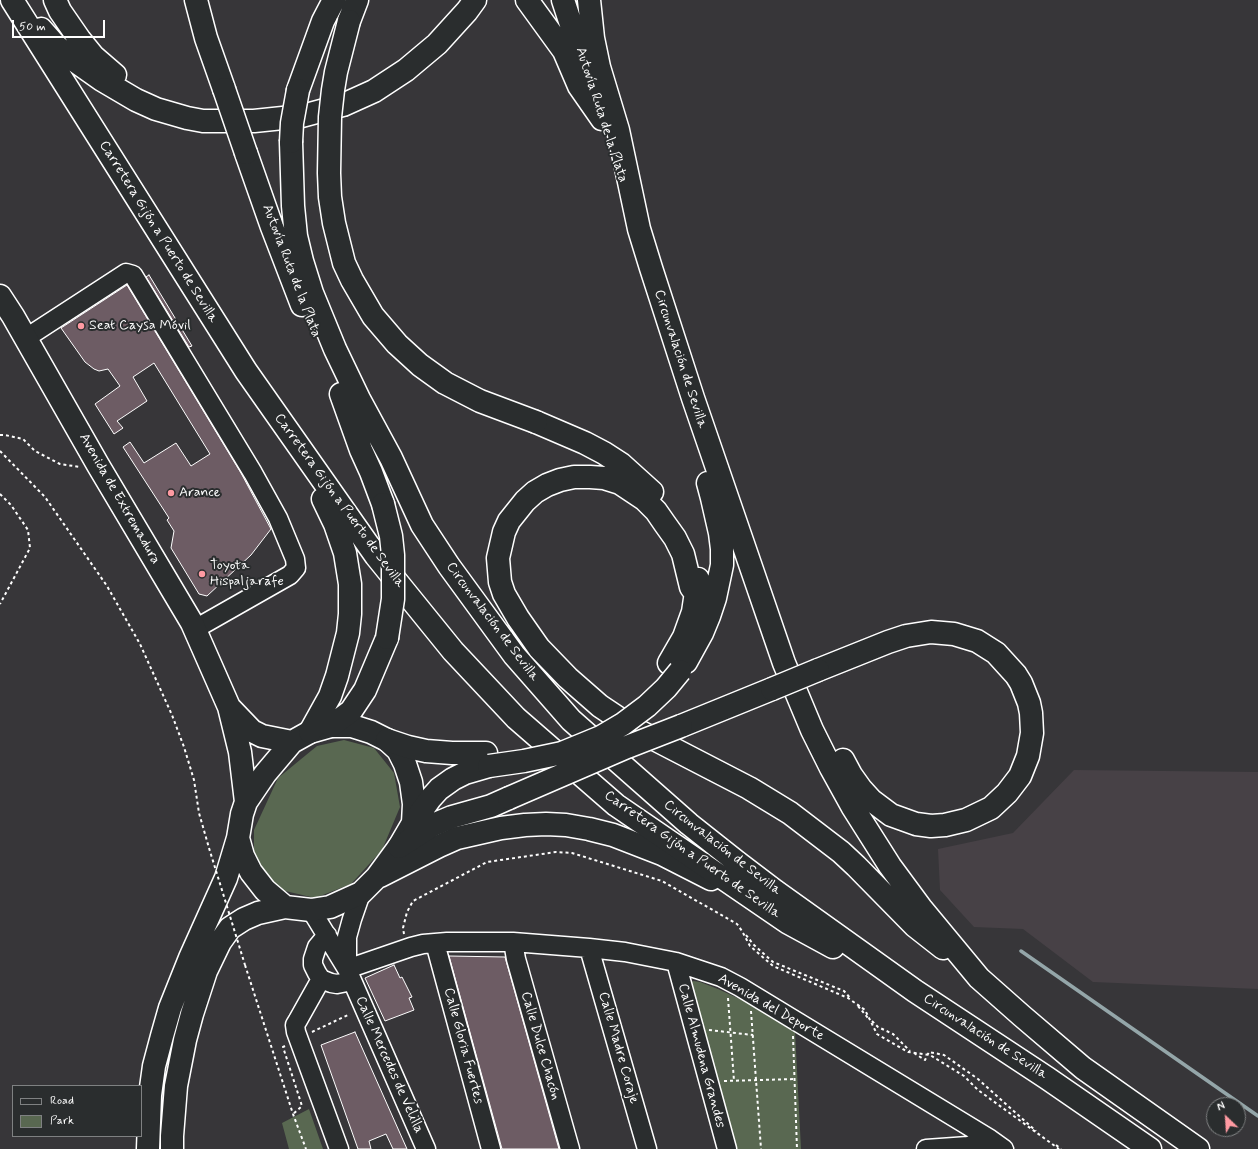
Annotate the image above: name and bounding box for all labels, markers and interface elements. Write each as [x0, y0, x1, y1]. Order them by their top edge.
scale bar [14, 12, 107, 38]
text: 50 m [19, 19, 46, 35]
street label: Autovía Ruta de la Plata [571, 45, 631, 185]
street label: Carretera Gijón a Puerto de Sevilla [95, 138, 221, 326]
street label: Autovía Ruta de la Plata [258, 202, 324, 340]
street label: Circunvalación de Sevilla [650, 288, 710, 430]
place label: Seat Caysa Móvil [89, 318, 191, 334]
marker: Seat Caysa Móvil [76, 321, 86, 331]
street label: Carretera Gijón a Puerto de Sevilla [270, 411, 408, 591]
street label: Avenida de Extremadura [75, 431, 163, 567]
place label: Arance [179, 485, 220, 501]
marker: Arance [166, 488, 176, 498]
place label: Toyota Hispaljarafe [210, 558, 284, 590]
street label: Circunvalación de Sevilla [442, 559, 542, 685]
marker: Toyota Hispaljarafe [197, 569, 207, 579]
street label: Carretera Gijón a Puerto de Sevilla [601, 788, 783, 922]
street label: Circunvalación de Sevilla [660, 797, 784, 899]
street label: Avenida del Deporte [715, 971, 827, 1045]
street label: Calle Almudena Grandes [674, 982, 728, 1130]
street label: Calle Gloria Fuertes [439, 986, 487, 1106]
street label: Calle Dulce Chacón [517, 990, 563, 1102]
street label: Calle Madre Coraje [594, 990, 642, 1106]
street label: Circunvalación de Sevilla [920, 991, 1050, 1083]
street label: Calle Mercedes de Velilla [351, 994, 427, 1136]
legend [12, 1085, 142, 1137]
text: Road [50, 1093, 74, 1109]
north arrow [1206, 1097, 1246, 1137]
text: N [1215, 1099, 1228, 1115]
text: Park [50, 1113, 74, 1129]

